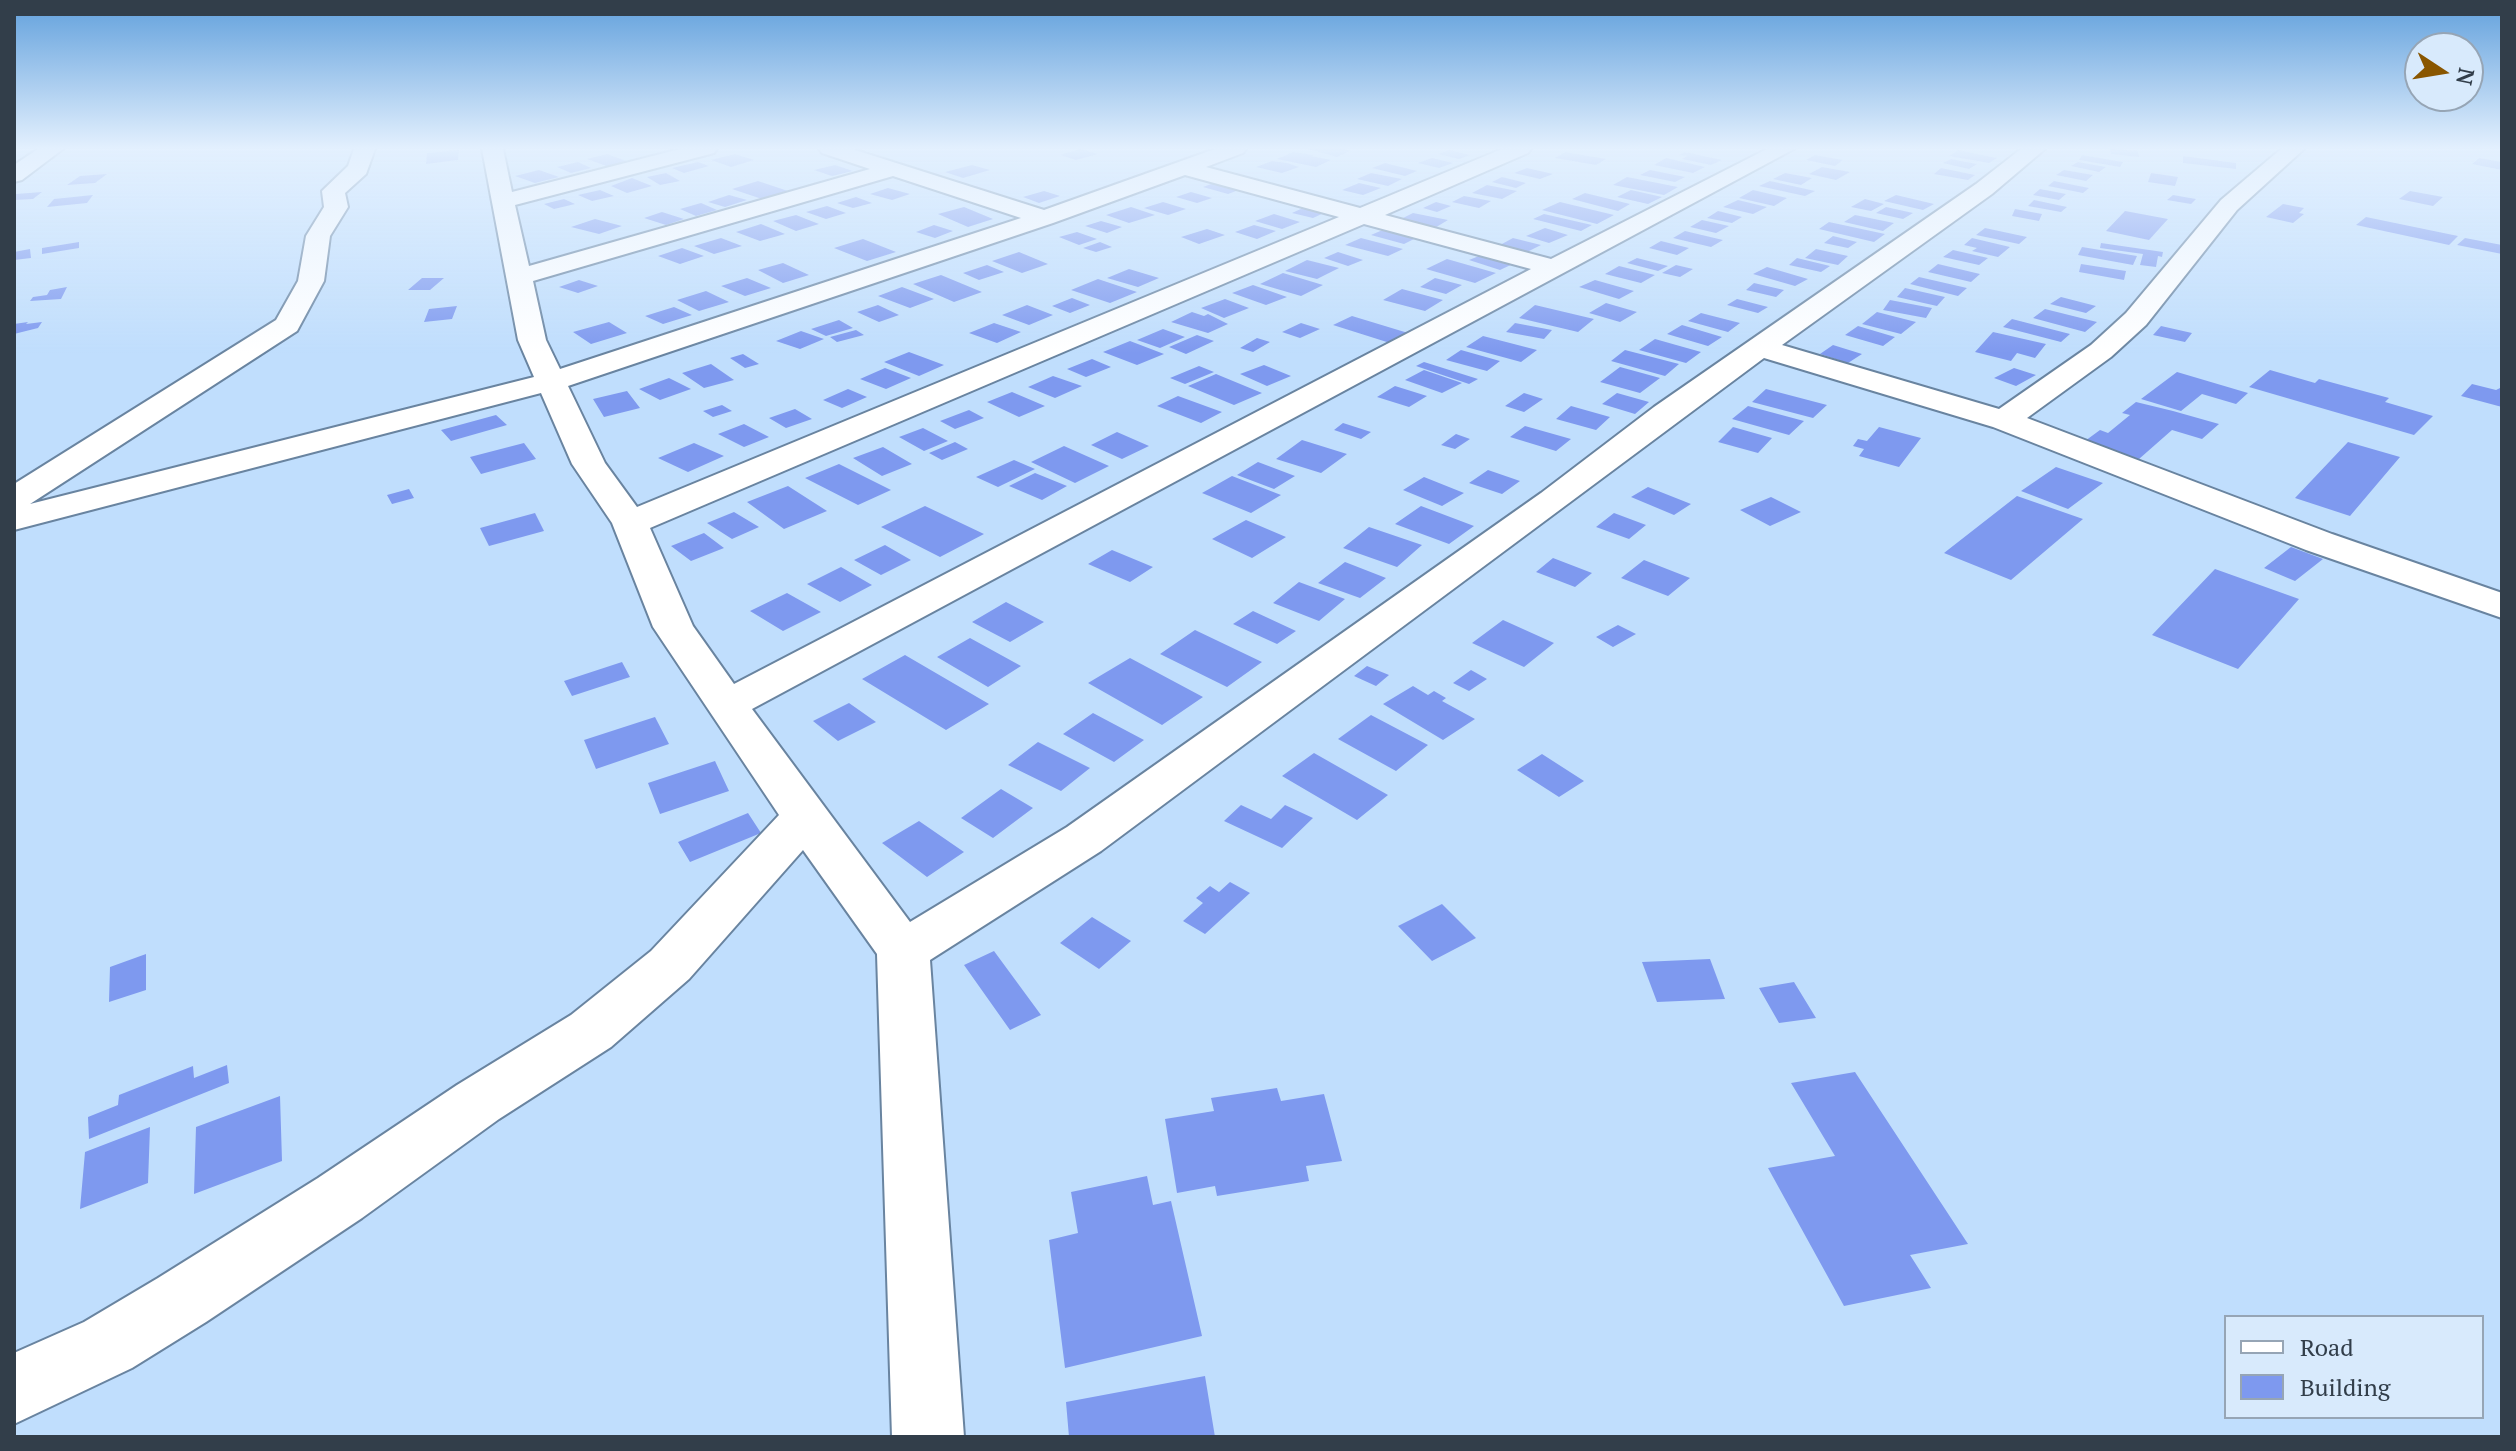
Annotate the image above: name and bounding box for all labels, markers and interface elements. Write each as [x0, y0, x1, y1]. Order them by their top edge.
north arrow [2404, 32, 2484, 112]
text: N [2450, 66, 2482, 88]
legend [2224, 1315, 2484, 1419]
text: Road [2300, 1331, 2354, 1363]
text: Building [2300, 1371, 2390, 1403]

